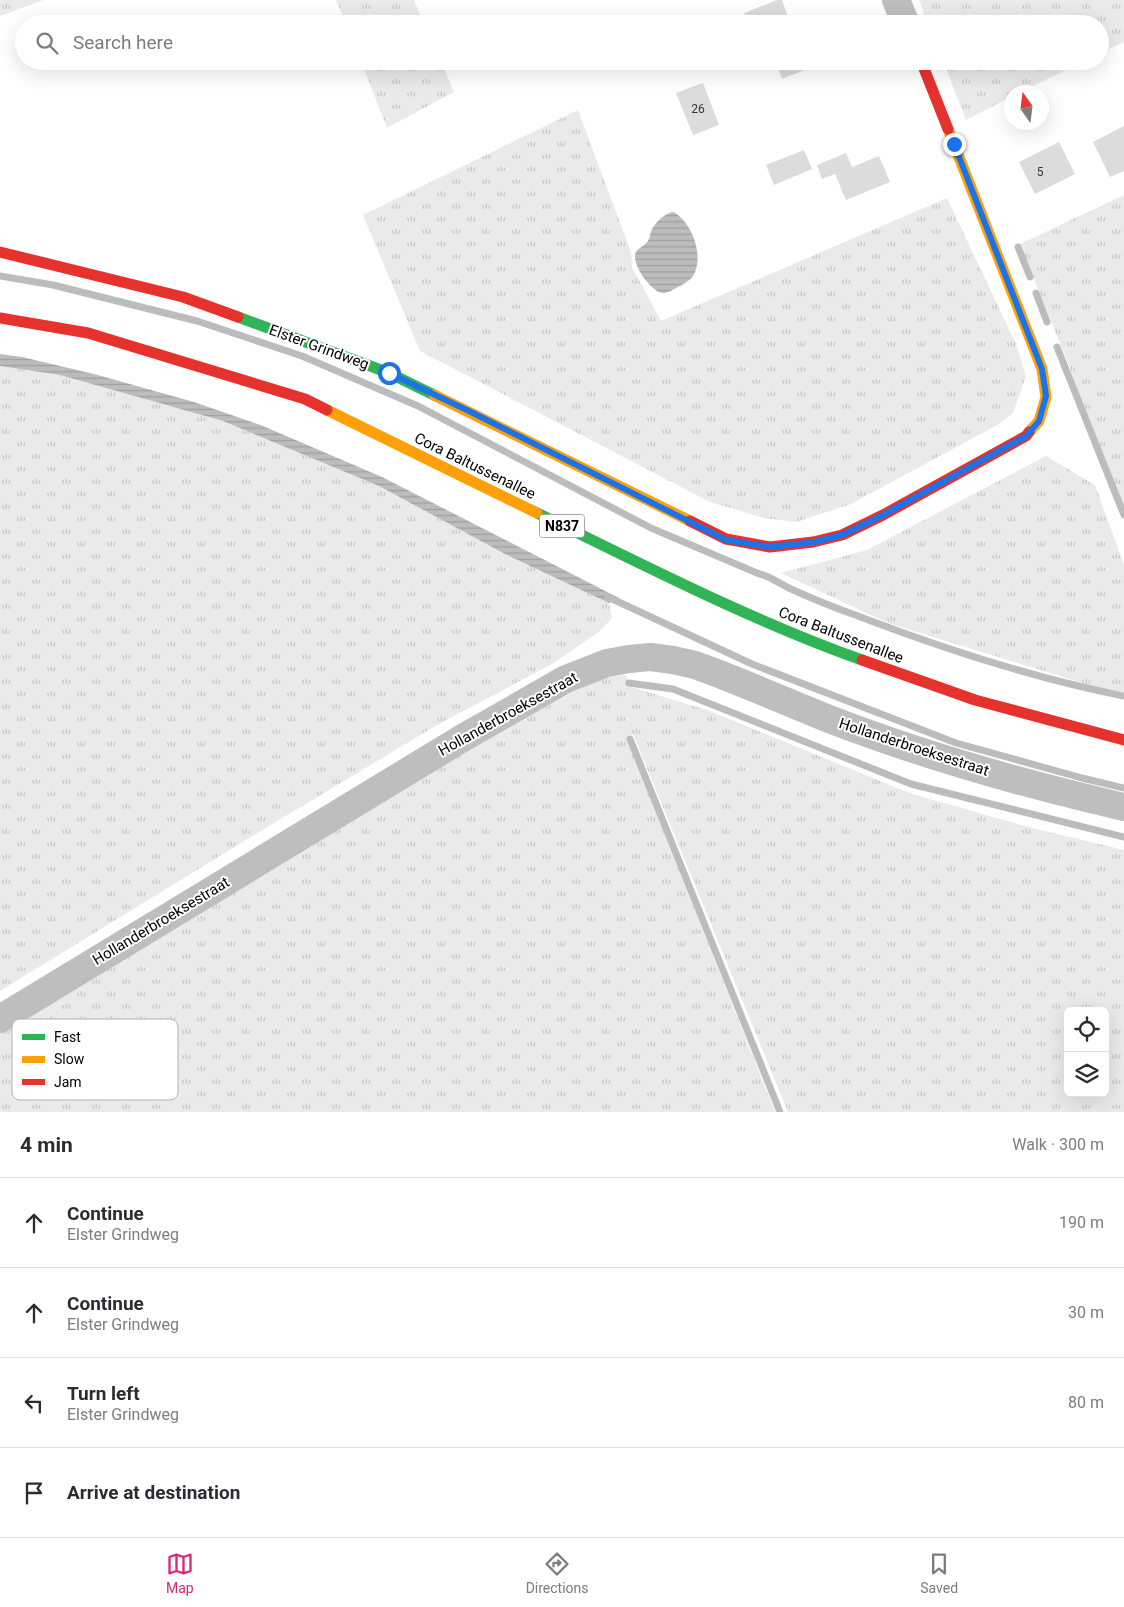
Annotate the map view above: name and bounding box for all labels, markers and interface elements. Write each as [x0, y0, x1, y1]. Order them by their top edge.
search box [15, 15, 1109, 70]
icon: search [33, 29, 61, 57]
text: Search here [73, 31, 173, 54]
north arrow [1004, 85, 1049, 130]
house number: 26 [691, 102, 705, 116]
route end [943, 133, 966, 156]
house number: 5 [1037, 165, 1044, 179]
street label: Elster Grindweg [267, 321, 371, 373]
route start [378, 362, 401, 385]
street label: Cora Baltussenallee [412, 429, 538, 503]
road number: N837 [540, 514, 584, 538]
street label: Cora Baltussenallee [776, 603, 906, 667]
street label: Hollanderbroeksestraat [435, 668, 581, 760]
street label: Hollanderbroeksestraat [837, 714, 991, 780]
street label: Hollanderbroeksestraat [89, 873, 233, 969]
map controls [1064, 1007, 1109, 1097]
button: locate [1064, 1007, 1109, 1052]
legend [12, 1019, 178, 1100]
text: Fast [54, 1029, 81, 1045]
text: Slow [54, 1051, 85, 1067]
button: layers [1064, 1052, 1109, 1097]
text: Jam [54, 1074, 82, 1090]
text: 4 min [20, 1133, 73, 1157]
text: Walk · 300 m [1012, 1135, 1104, 1154]
text: Continue [67, 1202, 144, 1225]
icon: ahead [20, 1209, 48, 1237]
text: 190 m [1059, 1213, 1104, 1232]
text: Elster Grindweg [67, 1225, 179, 1244]
text: Continue [67, 1292, 144, 1315]
icon: ahead [20, 1299, 48, 1327]
text: 30 m [1068, 1303, 1104, 1322]
text: Elster Grindweg [67, 1315, 179, 1334]
text: Turn left [67, 1382, 140, 1405]
icon: left [20, 1389, 48, 1417]
text: 80 m [1068, 1393, 1104, 1412]
text: Elster Grindweg [67, 1405, 179, 1424]
icon: arrive [20, 1479, 48, 1507]
text: Arrive at destination [67, 1481, 240, 1504]
tab: Map [166, 1550, 194, 1596]
tab: Directions [526, 1550, 589, 1596]
tab: Saved [920, 1550, 958, 1596]

